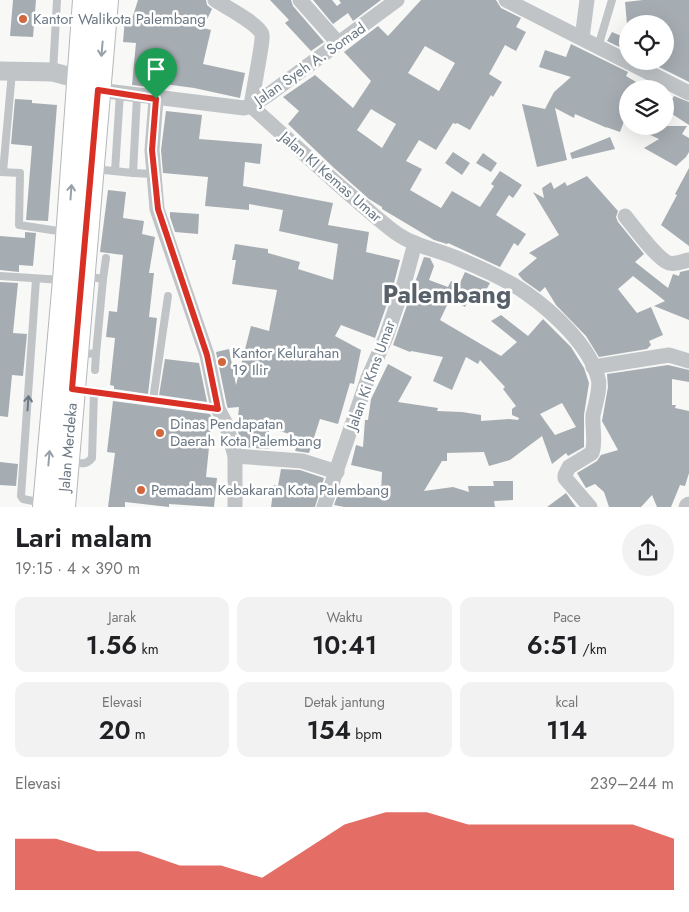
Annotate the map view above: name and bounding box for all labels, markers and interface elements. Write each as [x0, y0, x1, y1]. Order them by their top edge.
place label: Kantor Walikota Palembang [33, 8, 206, 30]
marker: Kantor Walikota Palembang [17, 13, 29, 25]
map controls [619, 15, 674, 135]
button: locate [619, 15, 674, 70]
street label: Jalan Syeh A. Somad [248, 17, 370, 112]
one-way arrow [97, 40, 107, 56]
pin [135, 48, 177, 99]
icon: arrive [142, 55, 170, 83]
button: layers [619, 80, 674, 135]
street label: Jalan KI Kemas Umar [274, 125, 388, 228]
one-way arrow [67, 184, 76, 200]
district label: Palembang [383, 276, 511, 312]
street label: Jalan Ki Kms Umar [340, 316, 401, 435]
place label: Kantor Kelurahan 19 Ilir [232, 342, 339, 381]
marker: Kantor Kelurahan 19 Ilir [216, 356, 228, 368]
one-way arrow [23, 395, 32, 411]
street label: Jalan Merdeka [53, 402, 83, 495]
place label: Dinas Pendapatan Daerah Kota Palembang [170, 413, 321, 452]
marker: Dinas Pendapatan Daerah Kota Palembang [154, 427, 166, 439]
one-way arrow [44, 451, 54, 467]
place label: Pemadam Kebakaran Kota Palembang [151, 479, 389, 501]
marker: Pemadam Kebakaran Kota Palembang [135, 484, 147, 496]
text: Lari malam [15, 517, 152, 558]
button: share [622, 524, 674, 576]
text: 19:15 · 4 × 390 m [15, 557, 140, 580]
text: Jarak [108, 607, 136, 627]
text: Waktu [326, 607, 363, 627]
text: Pace [553, 607, 581, 627]
text: 1.56 [86, 627, 137, 663]
text: 10:41 [312, 627, 377, 663]
text: 6:51 [527, 627, 578, 663]
text: km [137, 639, 159, 659]
text: /km [578, 639, 607, 659]
text: Elevasi [102, 692, 142, 712]
text: Detak jantung [304, 692, 385, 712]
text: kcal [556, 692, 578, 712]
text: 20 [99, 712, 131, 748]
text: 154 [307, 712, 351, 748]
text: 114 [546, 712, 587, 748]
text: m [131, 724, 146, 744]
text: bpm [351, 724, 382, 744]
text: Elevasi [15, 772, 61, 795]
text: 239–244 m [590, 772, 674, 795]

